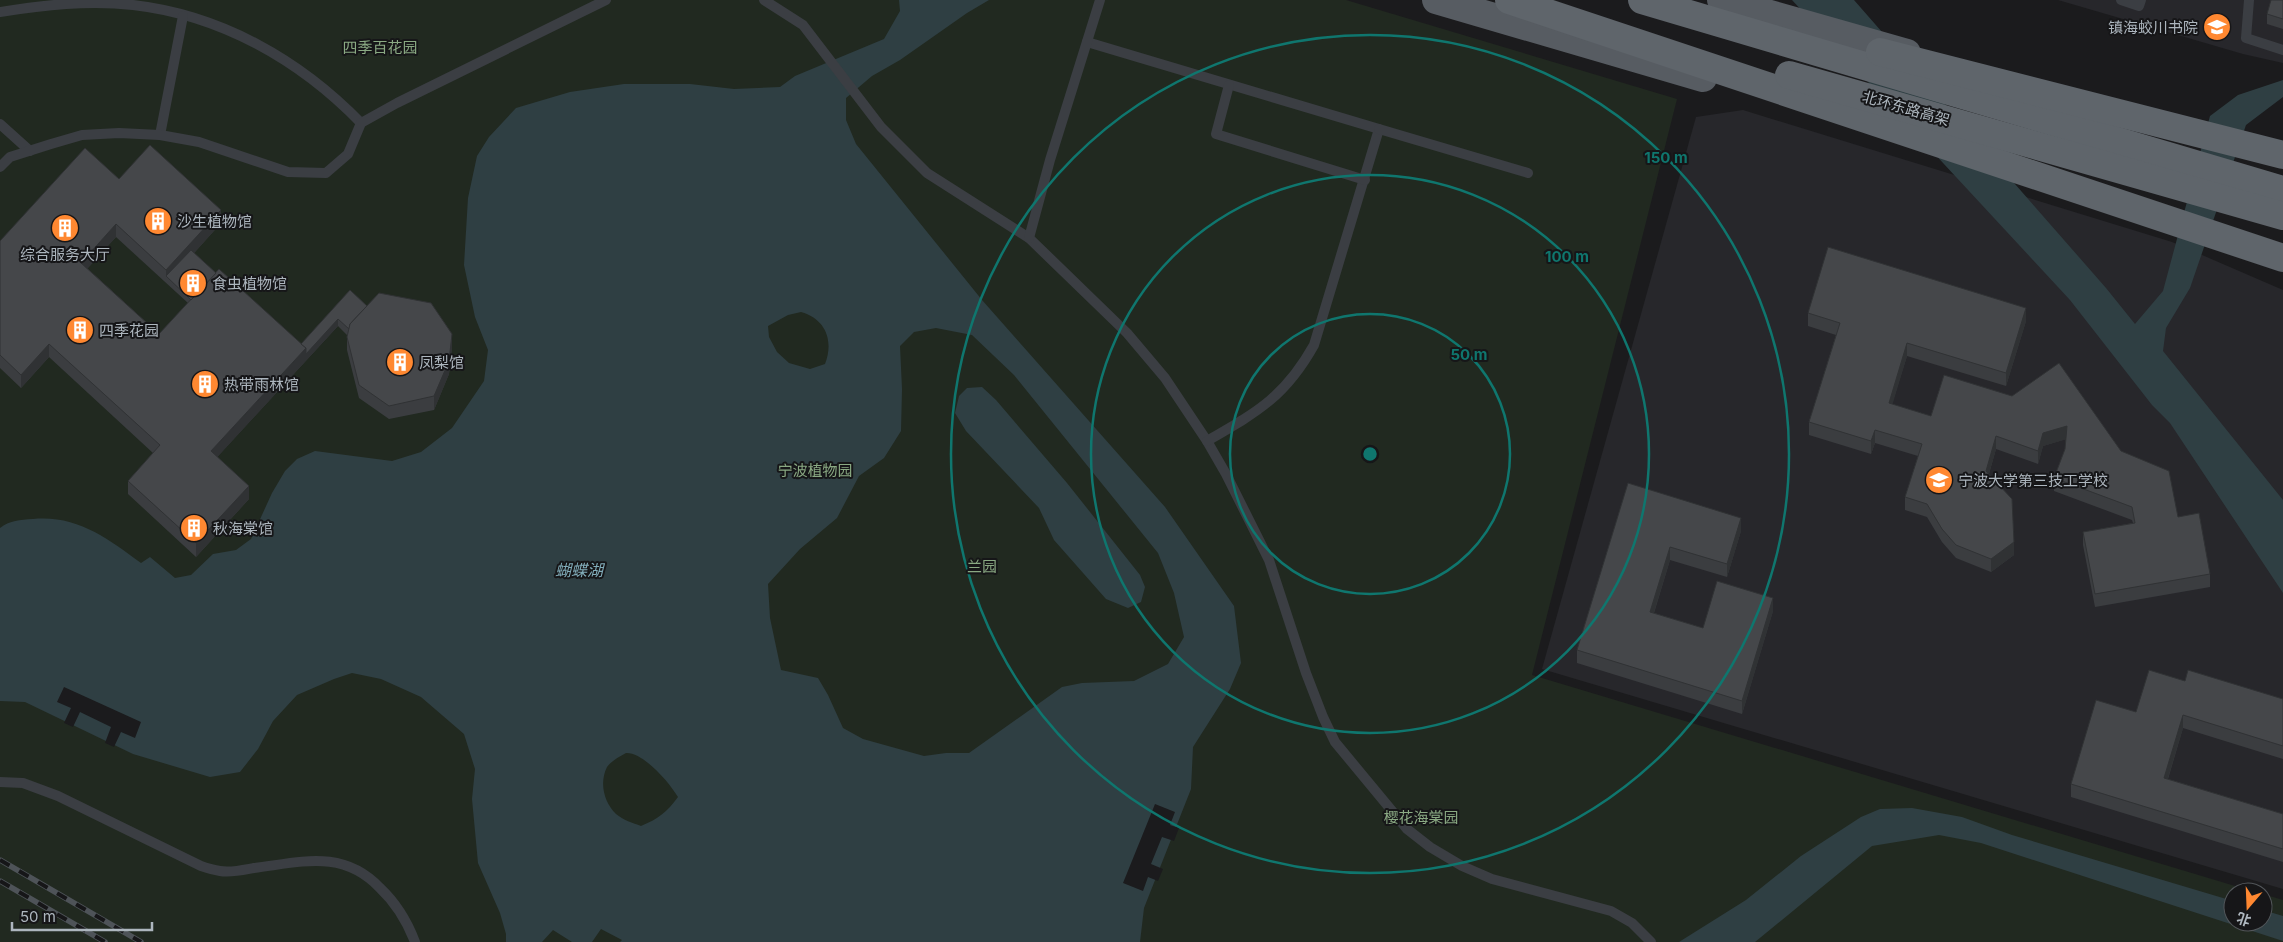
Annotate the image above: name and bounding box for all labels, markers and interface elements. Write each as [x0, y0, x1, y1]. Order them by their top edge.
school or university icon: 镇海蛟川书院 [2202, 12, 2232, 42]
place label: 镇海蛟川书院 [2108, 18, 2198, 37]
park label: 四季百花园 [342, 38, 418, 57]
street label: 北环东路高架 [1860, 86, 1952, 130]
text: 150 m [1644, 148, 1688, 167]
building icon: 沙生植物馆 [143, 206, 173, 236]
place label: 沙生植物馆 [177, 212, 252, 231]
building icon: 综合服务大厅 [50, 213, 80, 243]
place label: 综合服务大厅 [20, 245, 110, 264]
text: 100 m [1545, 247, 1589, 266]
building icon: 食虫植物馆 [178, 268, 208, 298]
place label: 食虫植物馆 [212, 274, 287, 293]
building icon: 四季花园 [65, 315, 95, 345]
place label: 四季花园 [99, 321, 159, 340]
text: 50 m [1451, 345, 1487, 364]
building icon: 凤梨馆 [385, 347, 415, 377]
place label: 凤梨馆 [419, 353, 464, 372]
building icon: 热带雨林馆 [190, 369, 220, 399]
place label: 热带雨林馆 [224, 375, 299, 394]
centre of rings [1361, 445, 1379, 463]
park label: 宁波植物园 [777, 461, 853, 480]
school or university icon: 宁波大学第三技工学校 [1924, 465, 1954, 495]
place label: 宁波大学第三技工学校 [1958, 471, 2108, 490]
building icon: 秋海棠馆 [179, 513, 209, 543]
place label: 秋海棠馆 [213, 519, 273, 538]
park label: 兰园 [967, 557, 997, 576]
water label: 蝴蝶湖 [555, 560, 606, 580]
park label: 樱花海棠园 [1383, 808, 1459, 827]
north arrow [2223, 882, 2273, 932]
scale bar [12, 900, 152, 932]
text: 50 m [20, 907, 56, 926]
text: 北 [2234, 909, 2253, 930]

